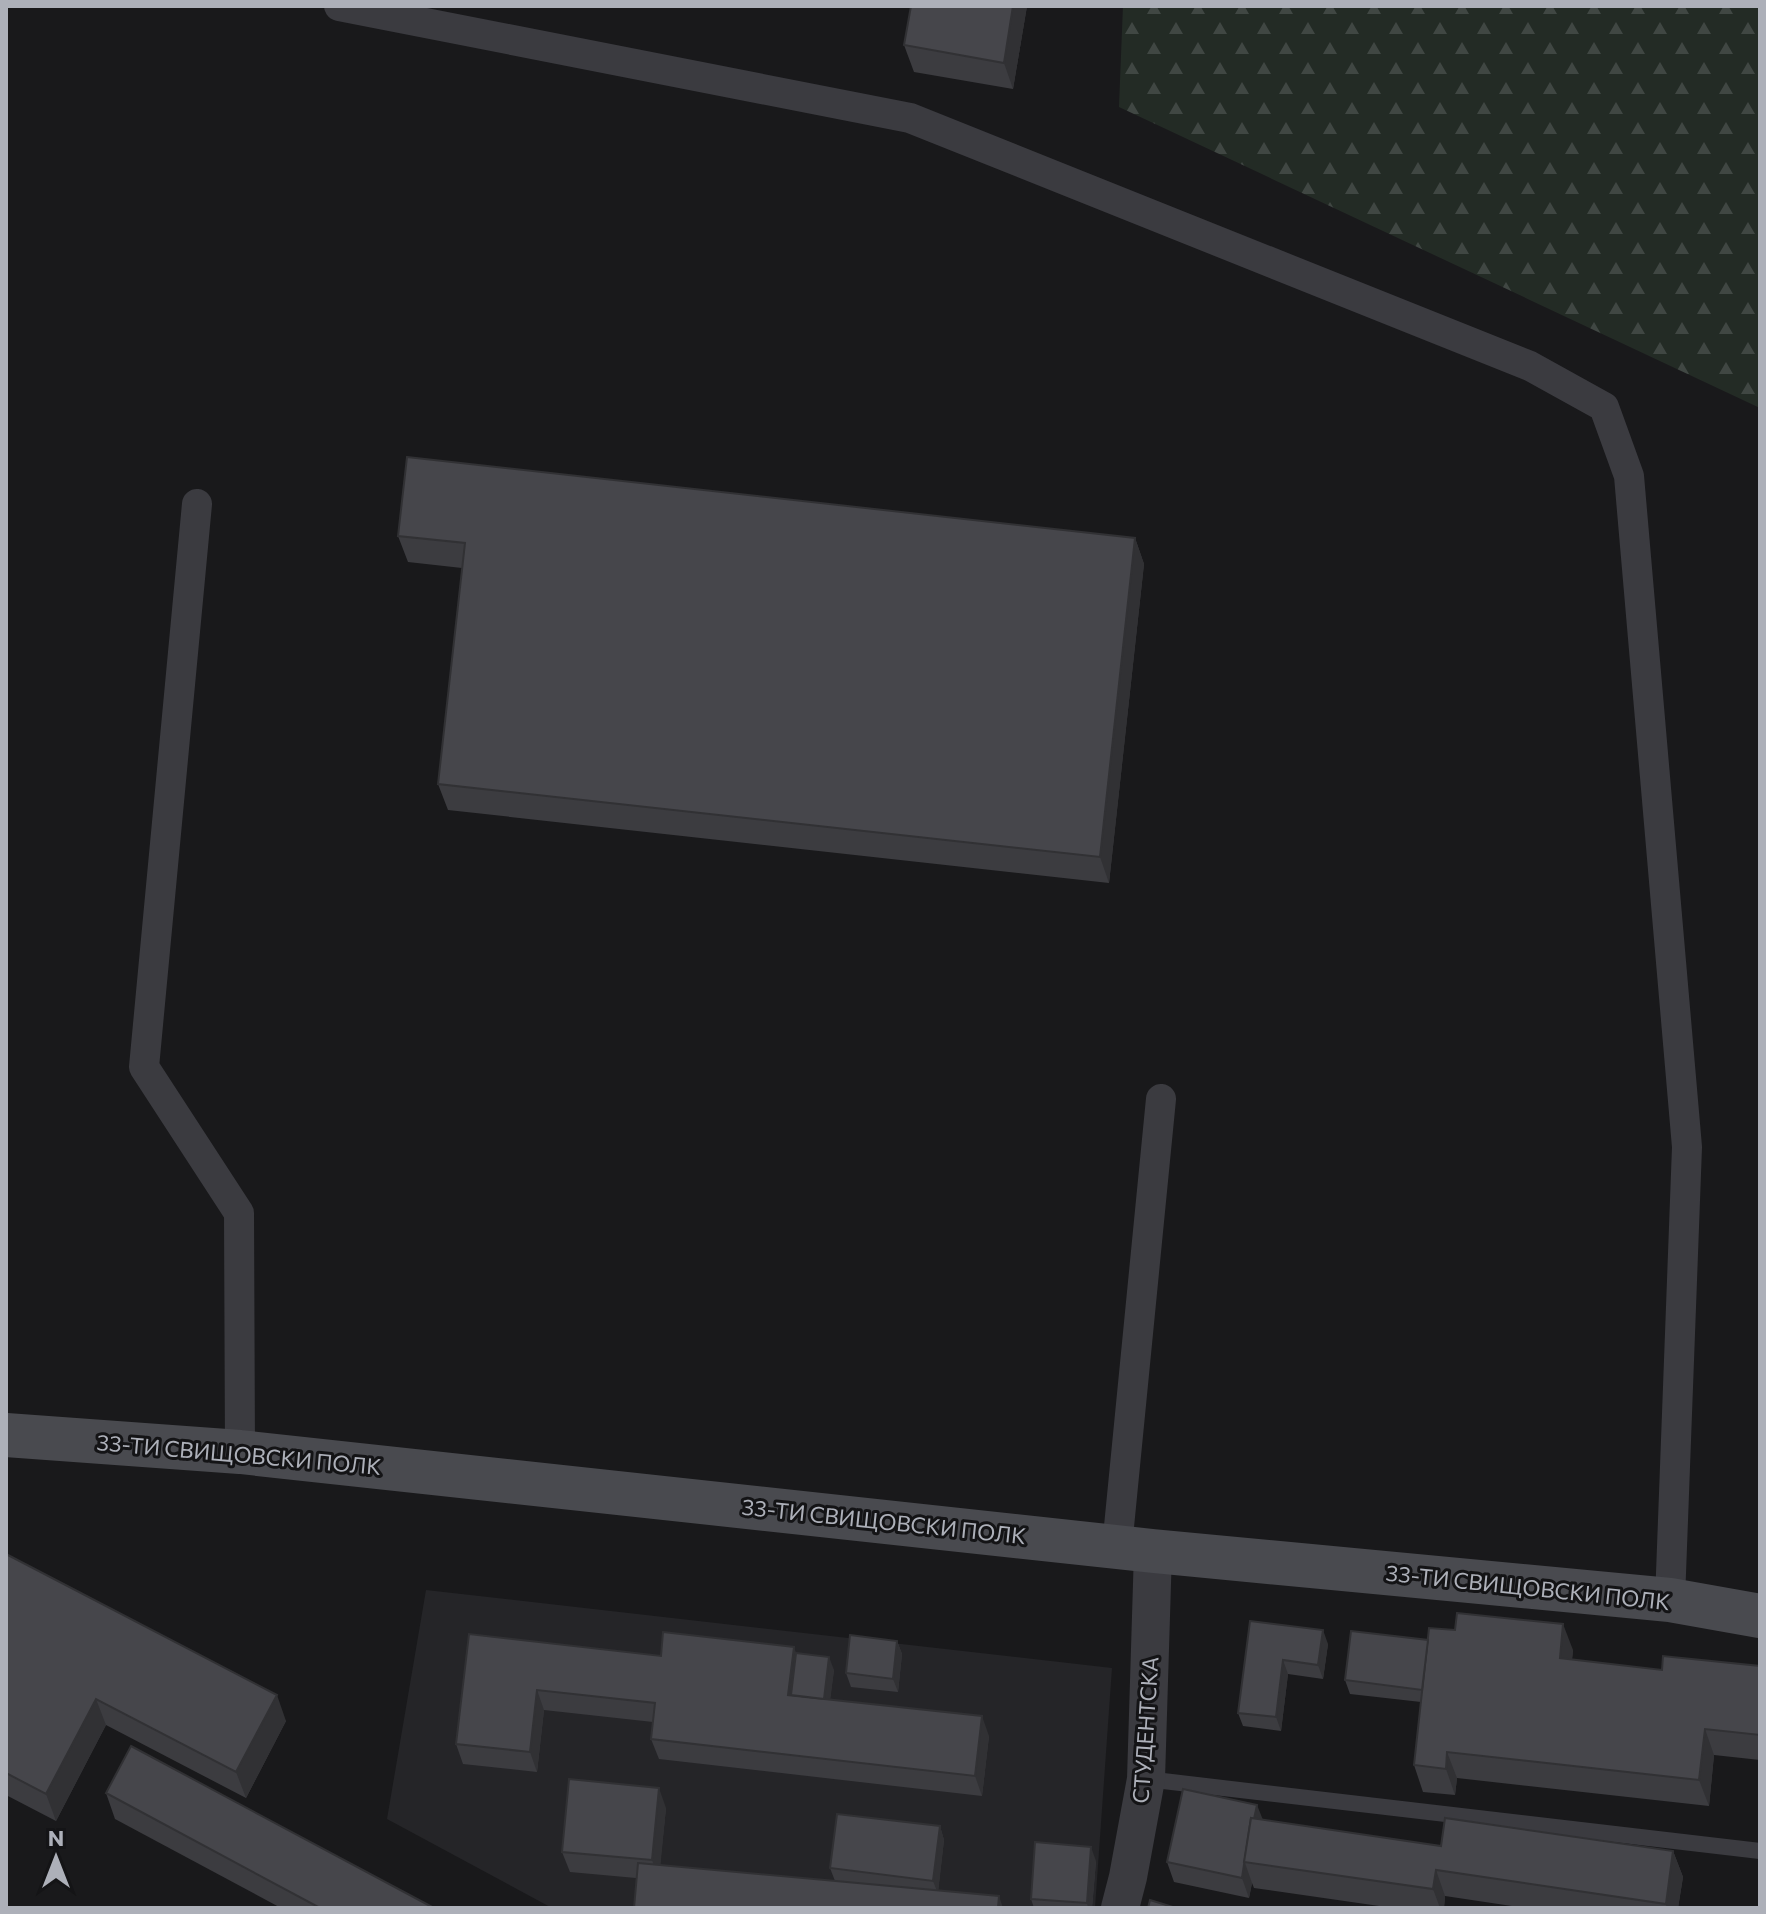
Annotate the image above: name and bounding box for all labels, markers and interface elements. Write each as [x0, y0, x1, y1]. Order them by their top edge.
street label: 33-ТИ СВИЩОВСКИ ПОЛК [96, 1428, 383, 1480]
street label: 33-ТИ СВИЩОВСКИ ПОЛК [741, 1493, 1028, 1549]
street label: 33-ТИ СВИЩОВСКИ ПОЛК [1385, 1559, 1672, 1615]
street label: СТУДЕНТСКА [1126, 1656, 1164, 1804]
north arrow [16, 1818, 96, 1898]
text: N [48, 1824, 64, 1851]

